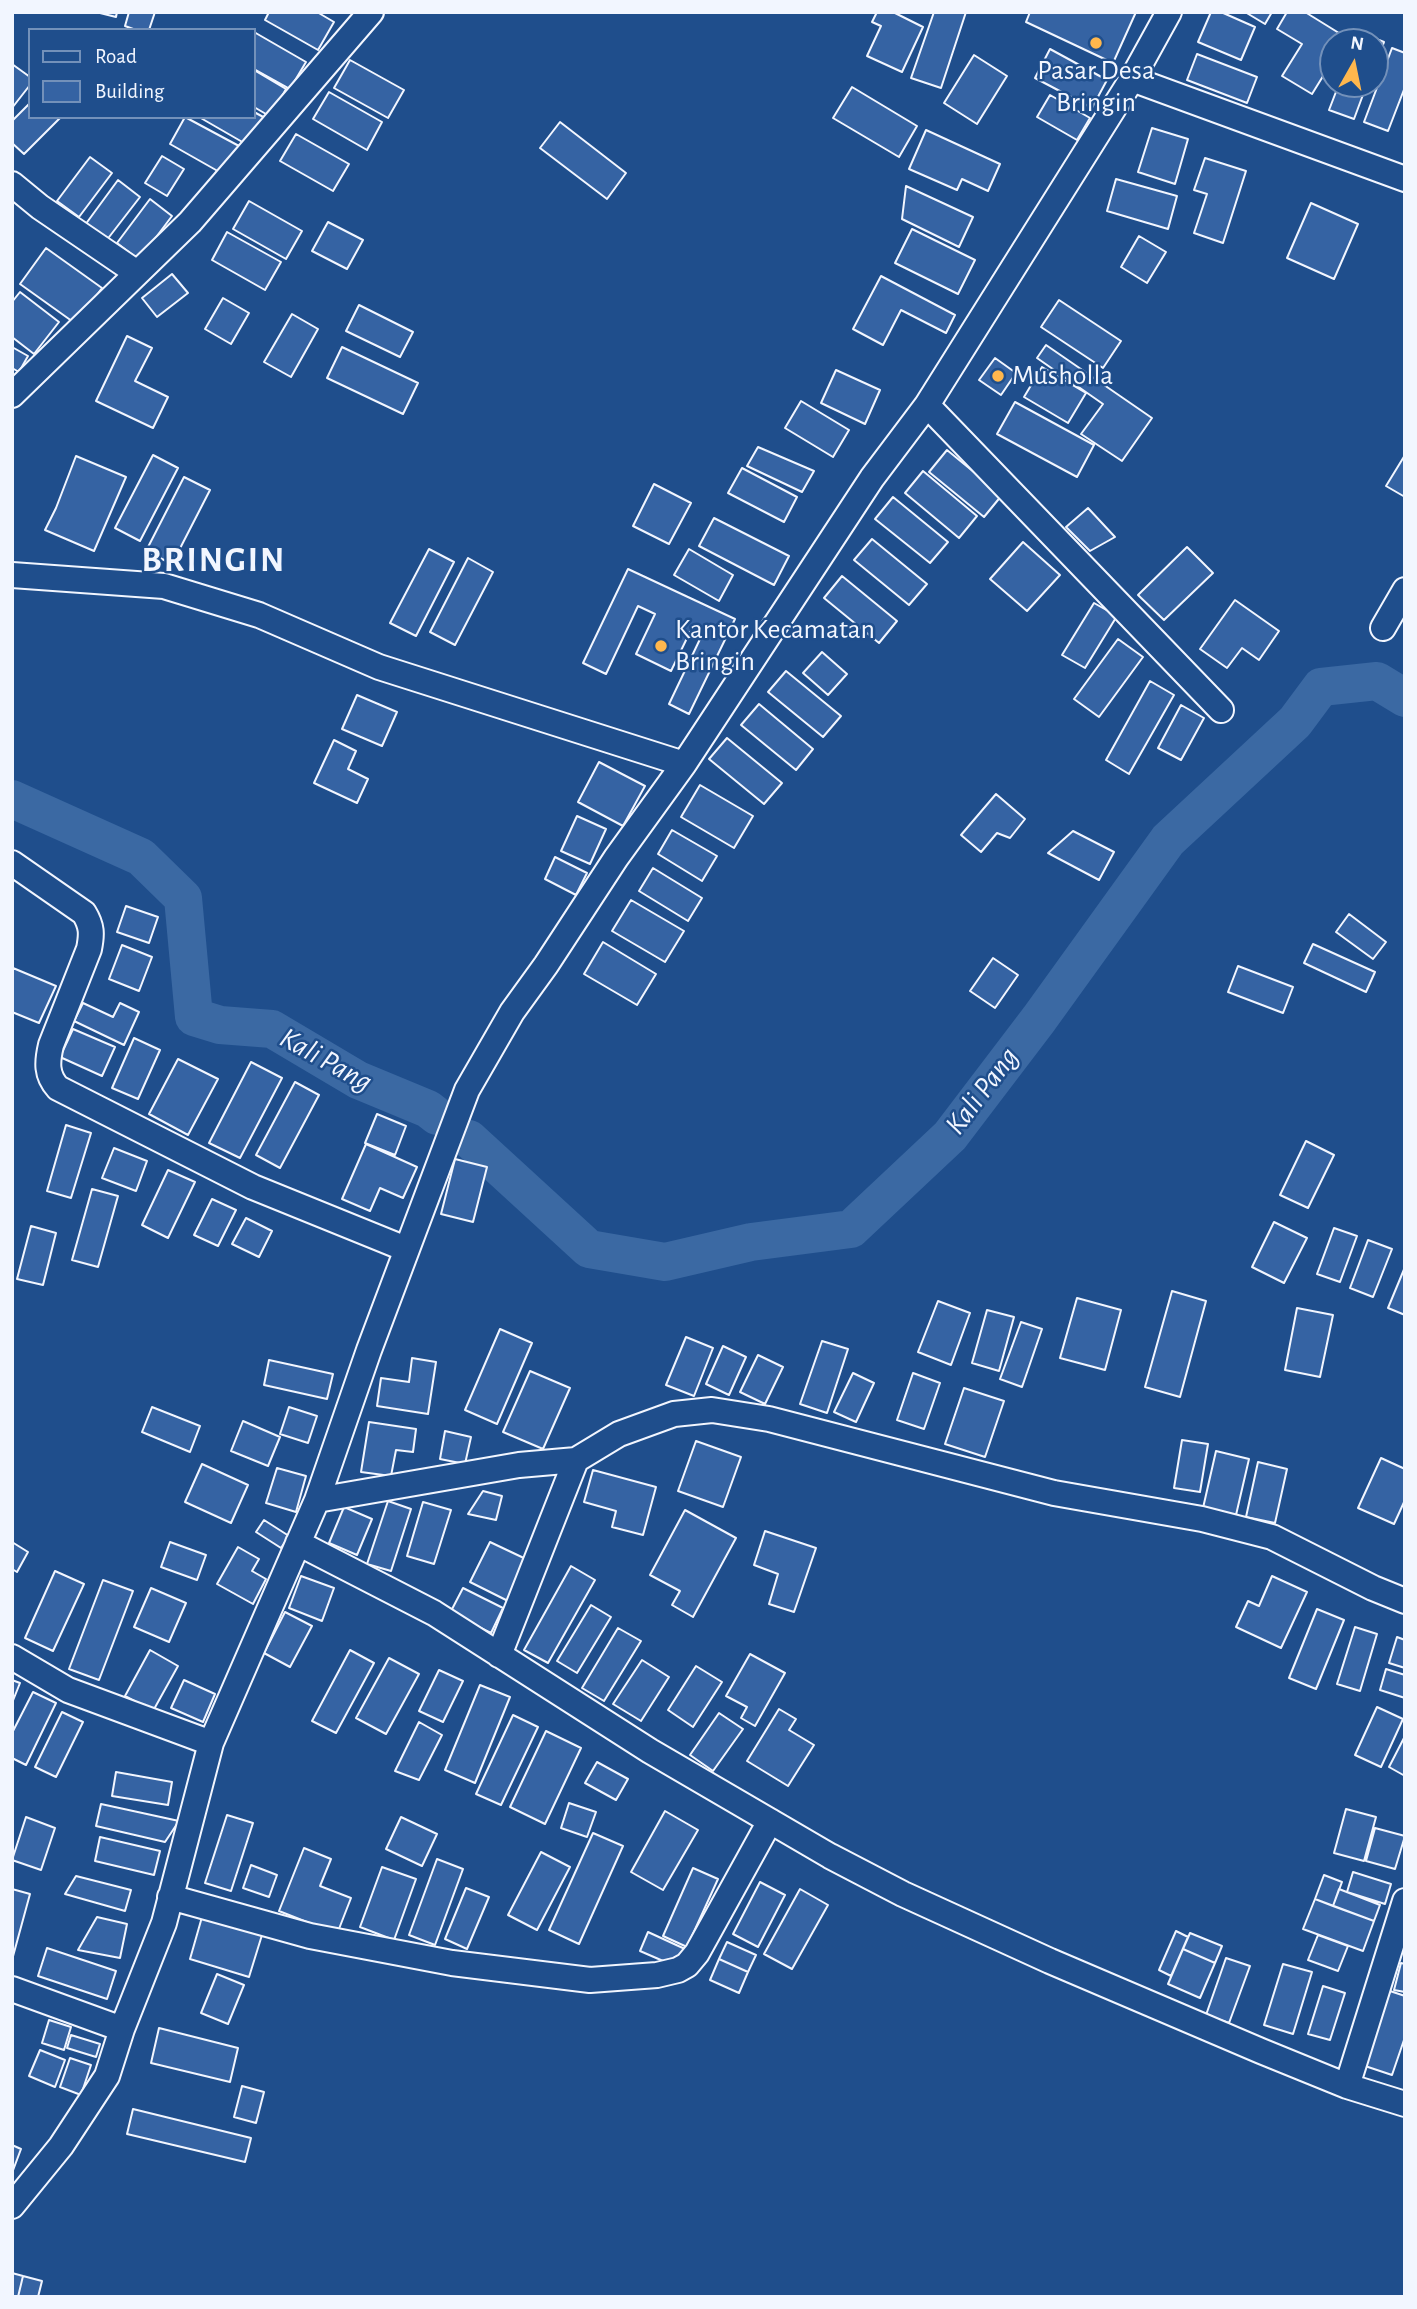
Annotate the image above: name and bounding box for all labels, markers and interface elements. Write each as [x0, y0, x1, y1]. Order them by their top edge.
legend [28, 28, 256, 119]
north arrow [1319, 28, 1389, 98]
text: N [1349, 33, 1365, 54]
marker: Pasar Desa Bringin [1088, 35, 1104, 51]
text: Road [95, 46, 137, 67]
place label: Pasar Desa Bringin [1037, 54, 1155, 120]
text: Building [95, 81, 164, 102]
place label: Musholla [1012, 359, 1113, 393]
marker: Musholla [990, 368, 1006, 384]
district label: BRINGIN [142, 539, 286, 581]
place label: Kantor Kecamatan Bringin [675, 613, 875, 679]
marker: Kantor Kecamatan Bringin [653, 638, 669, 654]
water label: Kali Pang [273, 1020, 379, 1100]
water label: Kali Pang [937, 1040, 1027, 1142]

